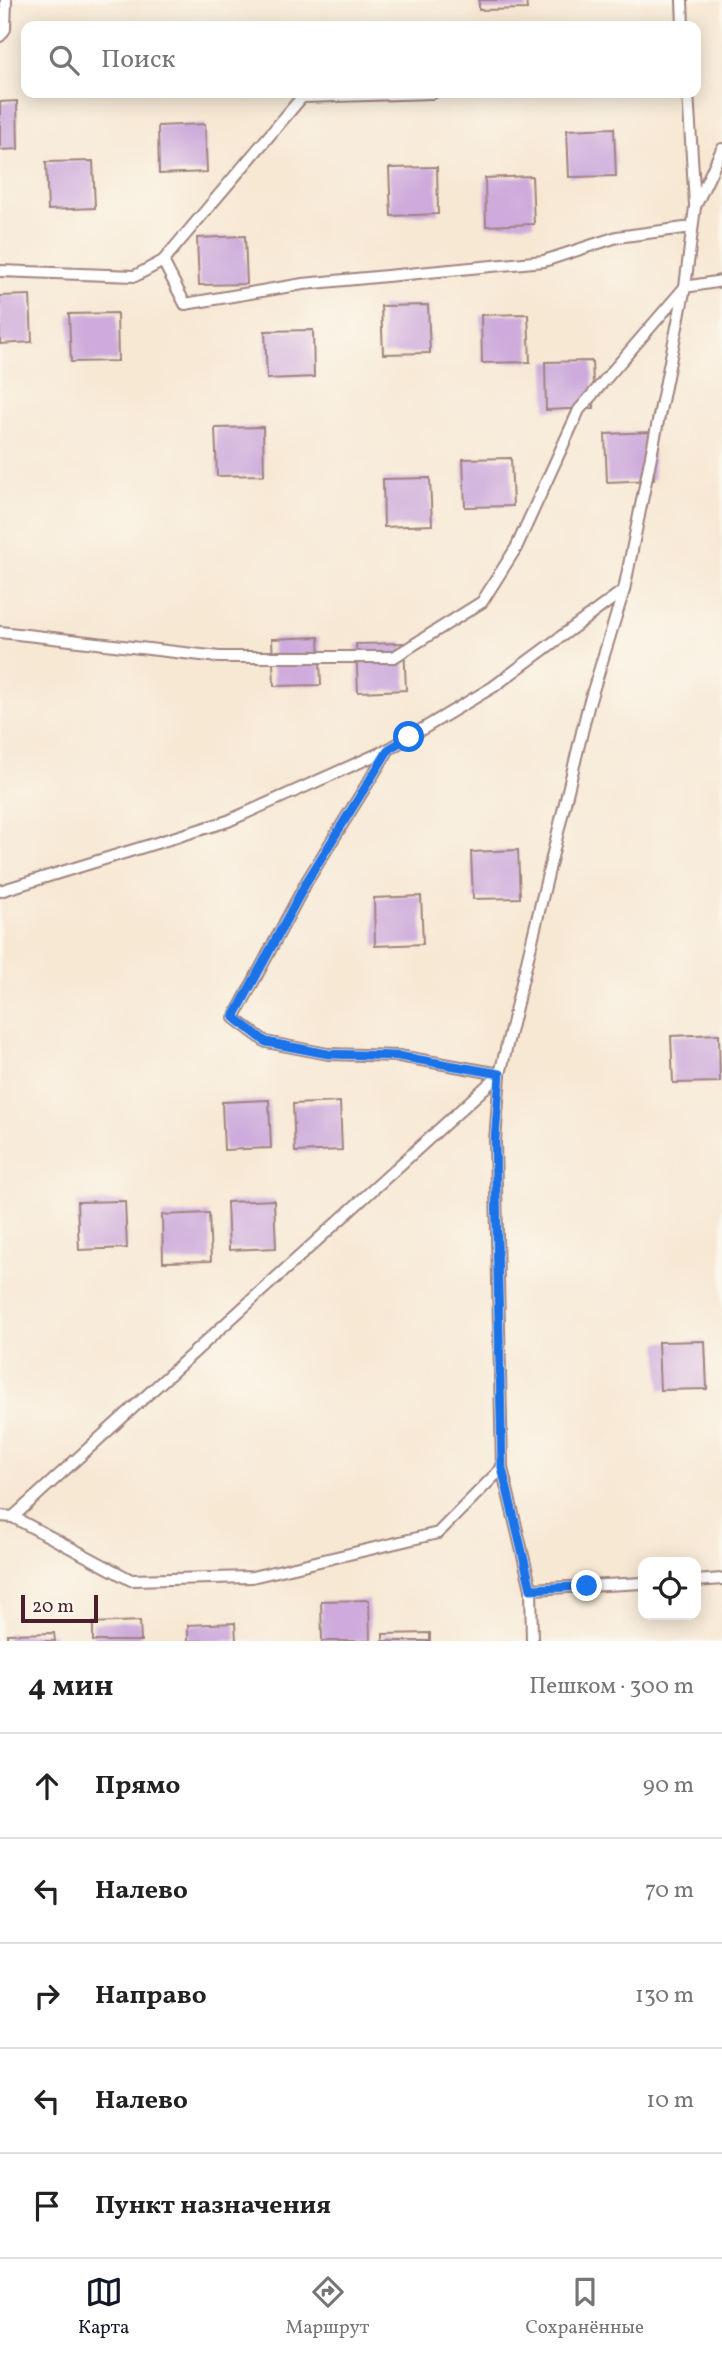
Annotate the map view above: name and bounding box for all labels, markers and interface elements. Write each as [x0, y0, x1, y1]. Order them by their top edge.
search box [21, 21, 701, 98]
icon: search [45, 41, 83, 79]
text: Поиск [101, 42, 175, 78]
route start [393, 721, 424, 752]
map controls [638, 1557, 701, 1620]
button: locate [638, 1557, 701, 1620]
route end [571, 1570, 602, 1601]
scale bar [21, 1592, 98, 1624]
text: 20 m [32, 1594, 74, 1620]
text: 4 мин [28, 1666, 113, 1708]
text: Пешком · 300 m [529, 1671, 694, 1703]
icon: ahead [28, 1767, 66, 1805]
text: Прямо [95, 1768, 180, 1804]
text: 90 m [643, 1770, 694, 1802]
icon: left [28, 1872, 66, 1910]
text: Налево [95, 1873, 188, 1909]
text: 70 m [645, 1875, 694, 1907]
icon: right [28, 1977, 66, 2015]
text: Направо [95, 1978, 207, 2014]
text: 130 m [635, 1980, 694, 2012]
icon: left [28, 2082, 66, 2120]
text: Налево [95, 2083, 188, 2119]
text: 10 m [646, 2085, 694, 2117]
icon: arrive [28, 2187, 66, 2225]
text: Пункт назначения [95, 2188, 331, 2224]
tab: Карта [78, 2273, 130, 2341]
tab: Маршрут [286, 2273, 369, 2341]
tab: Сохранённые [525, 2273, 644, 2341]

